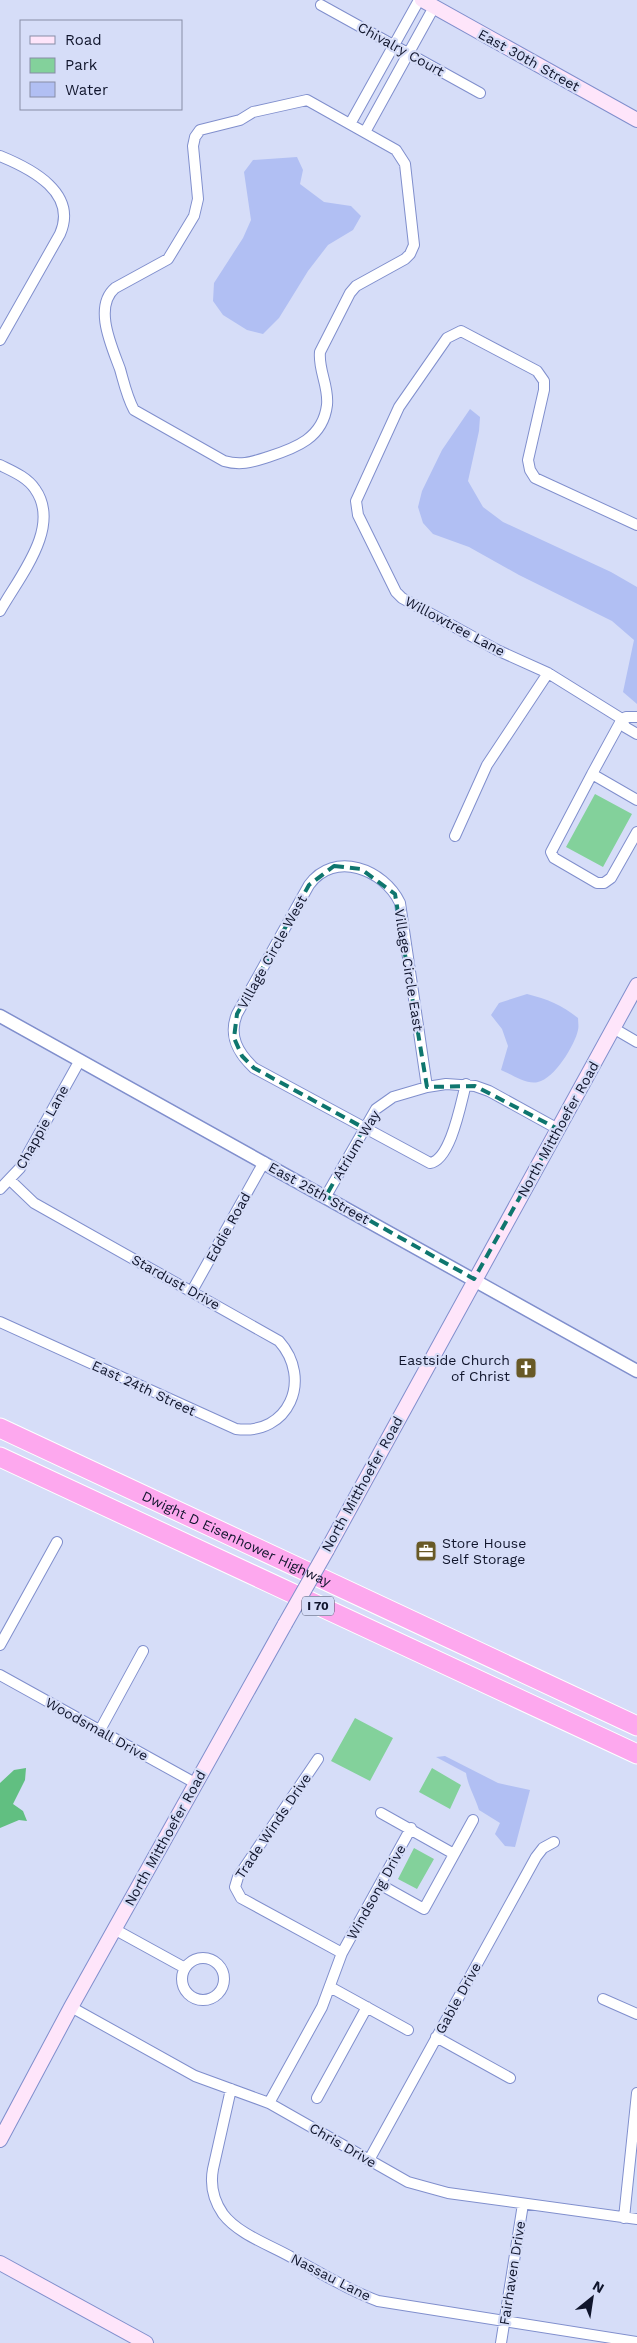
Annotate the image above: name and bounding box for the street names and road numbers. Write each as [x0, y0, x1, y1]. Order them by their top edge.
street label: Chivalry Court [355, 19, 447, 79]
street label: East 30th Street [476, 26, 582, 94]
street label: Willowtree Lane [402, 593, 508, 659]
street label: Village Circle West [234, 892, 310, 1012]
street label: Village Circle East [391, 908, 427, 1032]
street label: North Mitthoefer Road [514, 1058, 602, 1200]
street label: Chappie Lane [12, 1082, 72, 1172]
street label: Atrium Way [329, 1107, 383, 1183]
street label: East 25th Street [266, 1159, 372, 1227]
street label: Eddie Road [202, 1189, 254, 1265]
street label: Stardust Drive [129, 1251, 223, 1313]
street label: East 24th Street [90, 1357, 199, 1419]
street label: North Mitthoefer Road [318, 1413, 406, 1555]
street label: Dwight D Eisenhower Highway [139, 1488, 334, 1590]
road number: I 70 [302, 1596, 334, 1615]
street label: Woodsmall Drive [43, 1694, 151, 1764]
street label: North Mitthoefer Road [121, 1767, 209, 1909]
street label: Trade Winds Drive [232, 1770, 314, 1882]
street label: Windsong Drive [343, 1842, 409, 1942]
street label: Gable Drive [432, 1960, 484, 2036]
street label: Chris Drive [307, 2119, 379, 2171]
street label: Fairhaven Drive [496, 2220, 528, 2326]
street label: Nassau Lane [288, 2250, 374, 2304]

